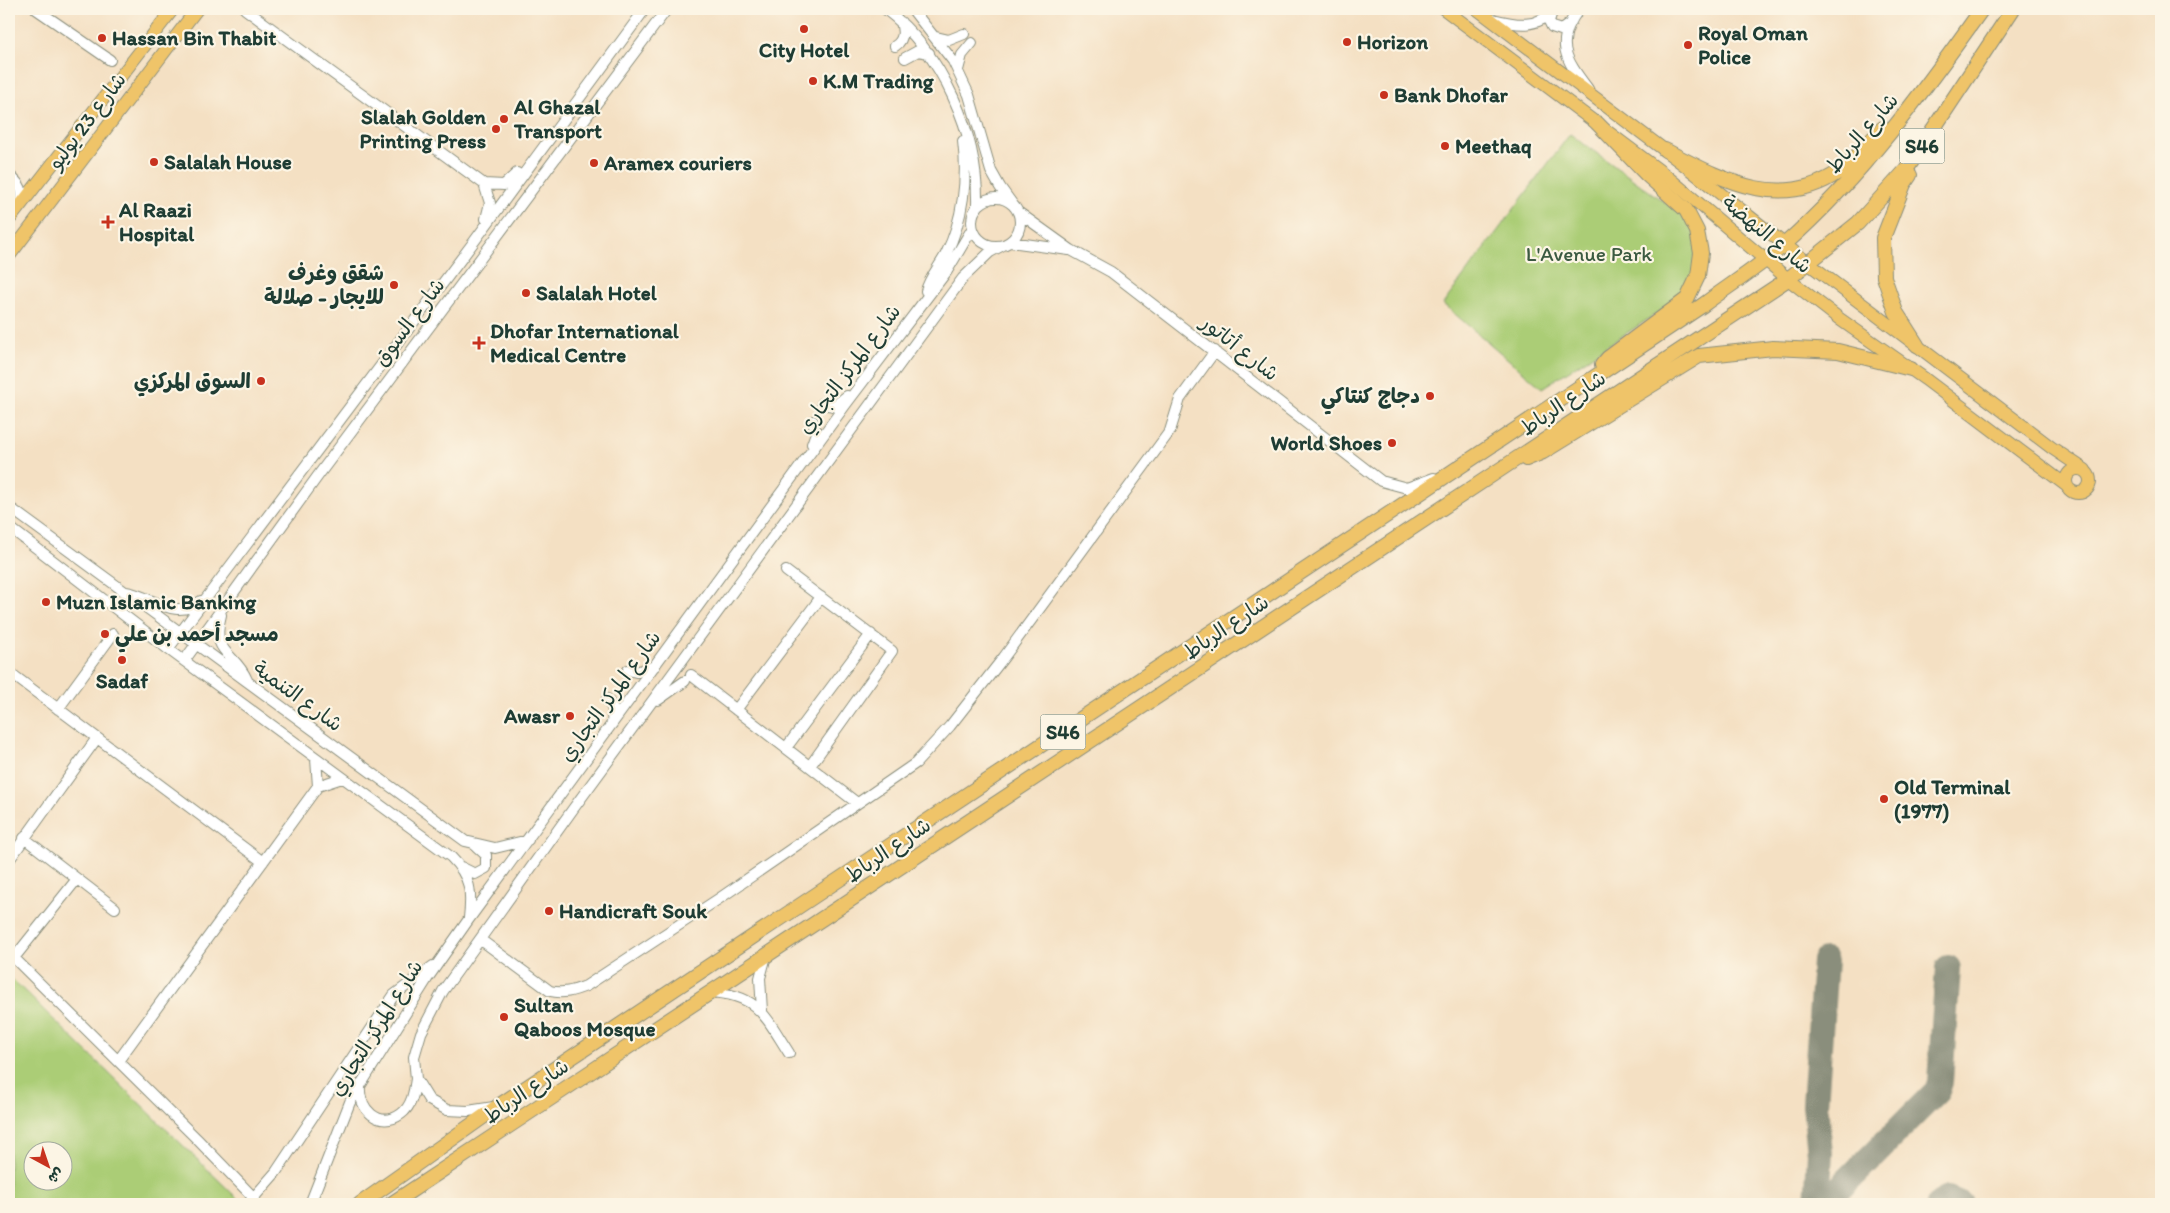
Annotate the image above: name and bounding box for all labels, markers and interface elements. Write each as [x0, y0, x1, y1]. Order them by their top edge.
place label: Royal Oman Police [1698, 20, 1808, 69]
marker: City Hotel [798, 23, 810, 35]
place label: Hassan Bin Thabit [112, 25, 276, 50]
place label: Horizon [1357, 29, 1428, 54]
marker: Hassan Bin Thabit [96, 32, 108, 44]
marker: Horizon [1341, 36, 1353, 48]
place label: City Hotel [759, 37, 850, 63]
marker: Royal Oman Police [1682, 39, 1694, 51]
street label: شارع 23 يوليو [41, 67, 134, 177]
place label: K.M Trading [823, 68, 935, 94]
marker: K.M Trading [807, 75, 819, 87]
place label: Bank Dhofar [1394, 82, 1509, 107]
street label: شارع الرباط [1820, 88, 1905, 180]
marker: Bank Dhofar [1378, 89, 1390, 101]
place label: Al Ghazal Transport [513, 94, 602, 144]
place label: Slalah Golden Printing Press [359, 104, 486, 154]
marker: Al Ghazal Transport [498, 113, 510, 125]
marker: Slalah Golden Printing Press [490, 123, 502, 135]
road number: S46 [1900, 128, 1944, 164]
place label: Meethaq [1455, 133, 1532, 159]
marker: Meethaq [1439, 140, 1451, 152]
place label: Salalah House [164, 149, 292, 174]
place label: Aramex couriers [603, 150, 752, 175]
marker: Salalah House [148, 156, 160, 168]
marker: Aramex couriers [588, 157, 600, 169]
street label: شارع النهضة [1715, 189, 1817, 281]
place label: Al Raazi Hospital [118, 197, 195, 247]
marker: Al Raazi Hospital [101, 215, 115, 229]
park label: L'Avenue Park [1526, 241, 1652, 266]
place label: شقق وغرف للايجار - صلالة [264, 260, 384, 310]
street label: شارع السوق [367, 273, 452, 372]
marker: شقق وغرف للايجار - صلالة [388, 279, 400, 291]
place label: Salalah Hotel [536, 280, 658, 305]
marker: Salalah Hotel [520, 287, 532, 299]
street label: شارع المركز التجاري [792, 299, 908, 440]
street label: شارع أتاتور [1193, 308, 1284, 388]
place label: Dhofar International Medical Centre [490, 318, 680, 367]
marker: Dhofar International Medical Centre [472, 336, 486, 350]
street label: شارع الرباط [1515, 365, 1612, 443]
place label: السوق المركزي [134, 368, 251, 397]
marker: السوق المركزي [255, 375, 267, 387]
place label: دجاج كنتاكي [1321, 383, 1420, 415]
marker: دجاج كنتاكي [1424, 390, 1436, 402]
place label: World Shoes [1270, 430, 1382, 455]
marker: World Shoes [1386, 437, 1398, 449]
place label: Muzn Islamic Banking [56, 589, 257, 615]
street label: شارع الرباط [1178, 589, 1275, 667]
marker: Muzn Islamic Banking [40, 596, 52, 608]
place label: مسجد أحمد بن علي [115, 621, 279, 653]
street label: شارع المركز التجاري [554, 625, 668, 768]
marker: مسجد أحمد بن علي [99, 628, 111, 640]
marker: Sadaf [116, 654, 128, 666]
street label: شارع التنمية [247, 655, 348, 739]
place label: Sadaf [96, 668, 148, 693]
place label: Awasr [503, 703, 561, 728]
marker: Awasr [564, 710, 576, 722]
road number: S46 [1040, 714, 1086, 750]
place label: Old Terminal (1977) [1894, 774, 2011, 824]
marker: Old Terminal (1977) [1878, 793, 1890, 805]
street label: شارع الرباط [840, 812, 937, 890]
place label: Handicraft Souk [559, 898, 708, 923]
marker: Handicraft Souk [543, 905, 555, 917]
street label: شارع المركز التجاري [324, 955, 430, 1102]
place label: Sultan Qaboos Mosque [514, 992, 656, 1042]
marker: Sultan Qaboos Mosque [498, 1011, 510, 1023]
street label: شارع الرباط [478, 1053, 575, 1131]
north arrow [22, 1140, 72, 1190]
text: ش [45, 1164, 67, 1187]

